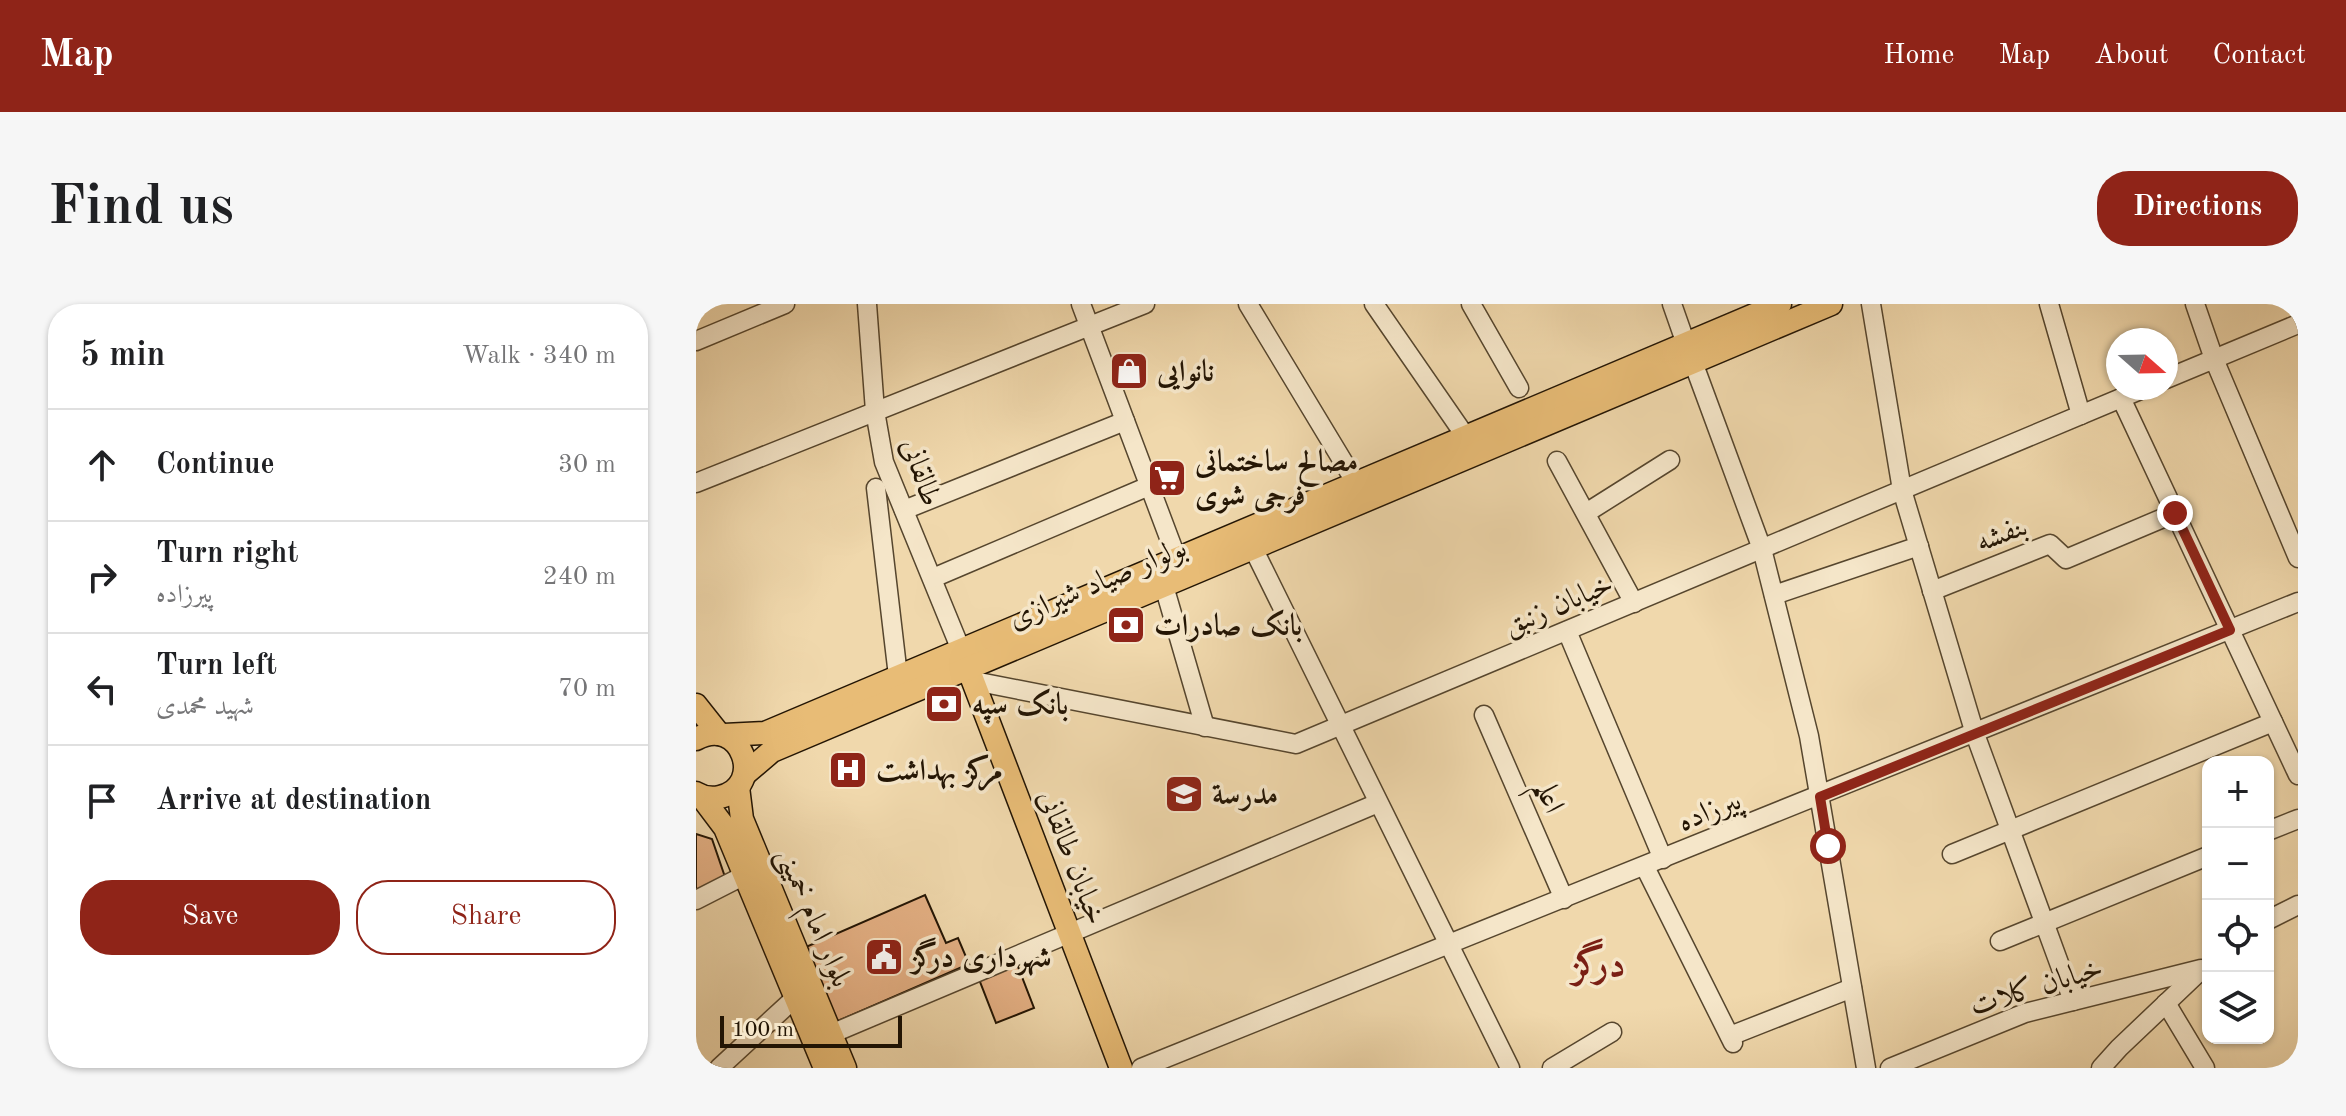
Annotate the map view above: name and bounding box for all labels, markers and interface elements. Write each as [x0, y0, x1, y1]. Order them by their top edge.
text: Map [40, 37, 114, 75]
text: Home [1883, 42, 1954, 70]
text: Map [1998, 42, 2050, 70]
text: About [2094, 42, 2169, 70]
text: Contact [2213, 42, 2306, 70]
button: Directions [2097, 171, 2298, 246]
text: Find us [48, 180, 234, 236]
north arrow [2106, 328, 2178, 400]
text: 5 min [80, 339, 165, 373]
text: Walk · 340 m [462, 343, 616, 369]
shop icon: نانوایی [1108, 350, 1150, 392]
place label: نانوایی [1156, 357, 1214, 391]
street label: طالقانی [895, 435, 946, 510]
icon: ahead [80, 443, 124, 487]
place label: مصالح ساختمانی فرجی شوی [1194, 447, 1358, 514]
text: Continue [156, 450, 275, 480]
text: 30 m [558, 452, 616, 478]
supermarket icon: مصالح ساختمانی فرجی شوی [1146, 457, 1188, 499]
route end [2157, 495, 2193, 531]
street label: بنفشه [1972, 512, 2032, 559]
street label: بولوار صیاد شیرازی [1004, 533, 1192, 637]
text: Turn right [156, 539, 298, 569]
icon: right [80, 555, 124, 599]
text: 240 m [543, 564, 616, 590]
street label: خیابان زنبق [1500, 569, 1618, 643]
text: پیرزاده [156, 582, 213, 608]
bank icon: بانک صادرات [1105, 604, 1147, 646]
place label: بانک صادرات [1154, 609, 1302, 643]
text: Turn left [156, 651, 277, 681]
icon: left [80, 667, 124, 711]
text: 70 m [558, 676, 616, 702]
bank icon: بانک سپه [923, 683, 965, 725]
place label: بانک سپه [972, 688, 1068, 724]
text: شهید محمدی [156, 694, 254, 720]
hospital icon: مرکز بهداشت [827, 749, 869, 791]
place label: مرکز بهداشت [876, 754, 1003, 791]
map controls [2202, 756, 2274, 1044]
button: + [2202, 756, 2274, 828]
school or university icon: مدرسة [1163, 773, 1205, 815]
street label: اعلم [1516, 776, 1568, 823]
icon: arrive [80, 779, 124, 823]
place label: مدرسة [1212, 781, 1278, 812]
street label: پیرزاده [1674, 785, 1748, 842]
text: Arrive at destination [156, 786, 431, 816]
street label: خیابان طالقانی [1031, 786, 1110, 929]
route start [1810, 828, 1846, 864]
button: − [2202, 828, 2274, 900]
street label: بلوار امام خمینی [762, 844, 856, 995]
button: Save [80, 880, 340, 955]
button: Share [356, 880, 616, 955]
button: locate [2202, 900, 2274, 972]
public building icon: شهرداری درگز [863, 936, 905, 978]
place label: شهرداری درگز [909, 937, 1052, 976]
district label: درگز [1568, 938, 1626, 987]
street label: خیابان کلات [1966, 953, 2107, 1023]
button: layers [2202, 972, 2274, 1044]
scale bar [720, 1012, 902, 1048]
text: 100 m [732, 1019, 794, 1041]

